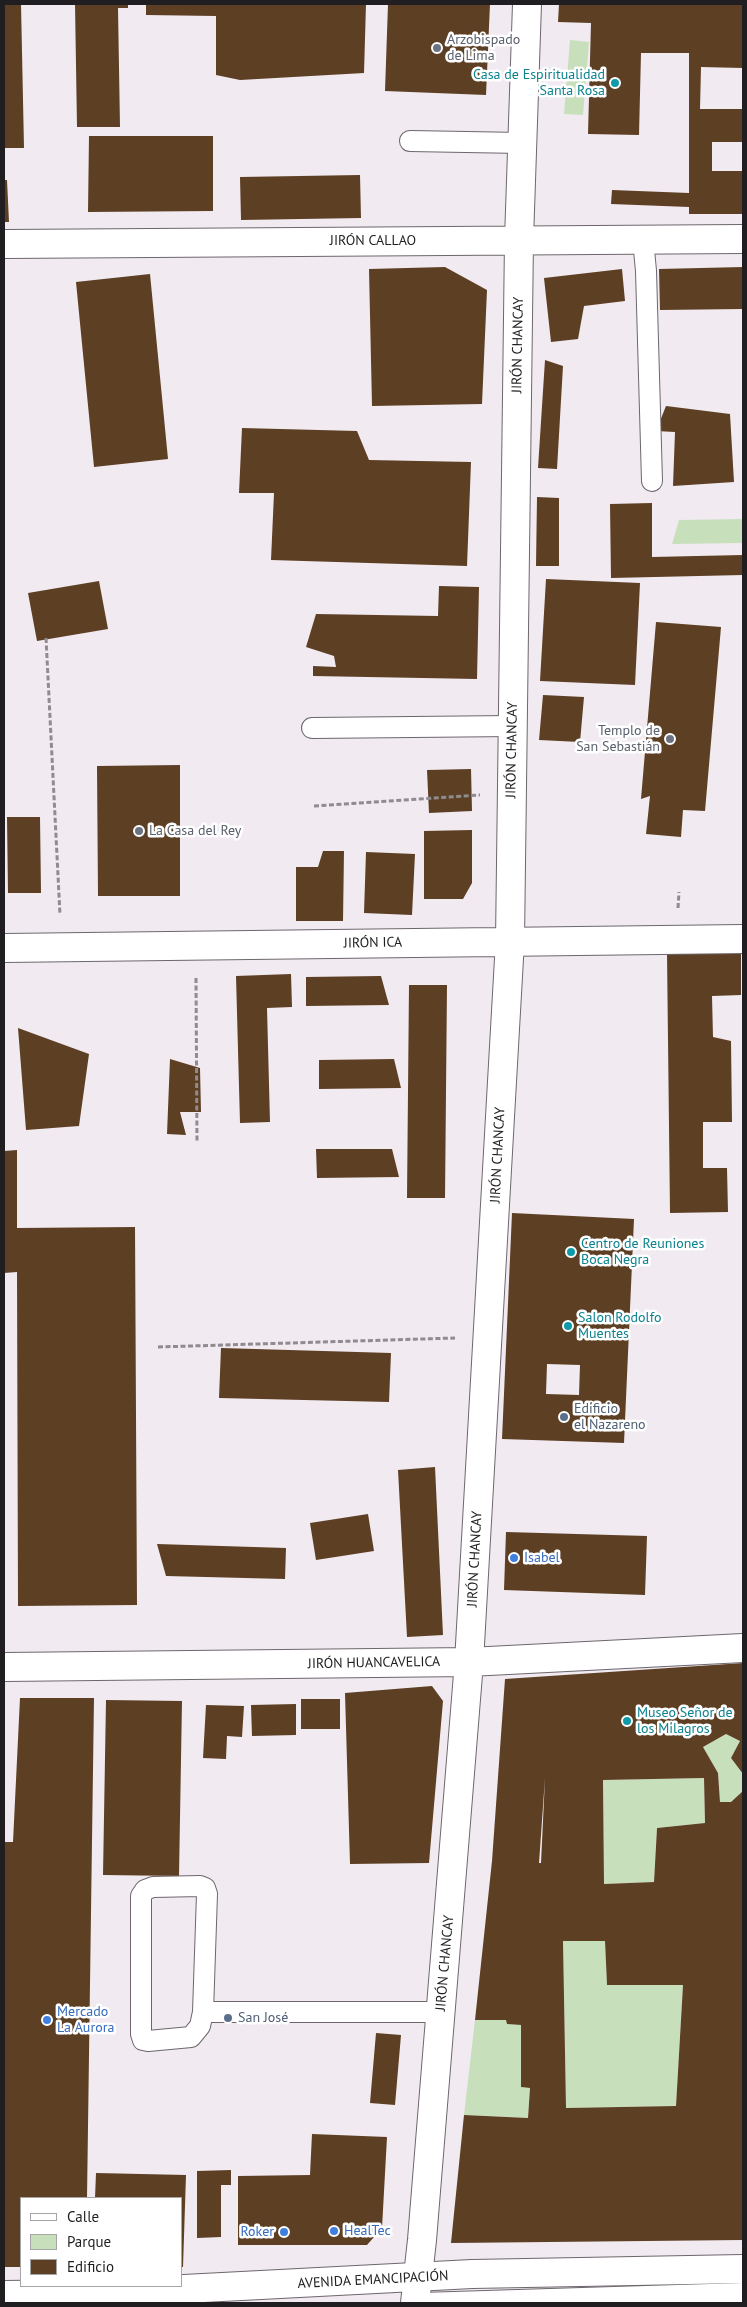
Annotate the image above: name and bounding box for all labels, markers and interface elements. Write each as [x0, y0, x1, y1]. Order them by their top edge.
place label: Arzobispado de Lima [447, 32, 520, 64]
marker: Arzobispado de Lima [431, 42, 443, 54]
place label: Casa de Espiritualidad Santa Rosa [473, 67, 605, 100]
marker: Casa de Espiritualidad Santa Rosa [609, 77, 621, 89]
street label: JIRÓN CALLAO [330, 233, 416, 249]
street label: JIRÓN CHANCAY [509, 297, 527, 393]
street label: JIRÓN CHANCAY [503, 702, 521, 798]
place label: Templo de San Sebastián [576, 723, 660, 756]
marker: Templo de San Sebastián [664, 733, 676, 745]
place label: La Casa del Rey [149, 823, 241, 839]
marker: La Casa del Rey [133, 825, 145, 837]
street label: JIRÓN ICA [344, 934, 402, 952]
street label: JIRÓN CHANCAY [487, 1106, 509, 1204]
place label: Centro de Reuniones Boca Negra [581, 1236, 704, 1268]
marker: Centro de Reuniones Boca Negra [565, 1246, 577, 1258]
place label: Salon Rodolfo Muentes [578, 1310, 661, 1342]
marker: Salon Rodolfo Muentes [562, 1320, 574, 1332]
place label: Edificio el Nazareno [574, 1401, 646, 1434]
marker: Edificio el Nazareno [558, 1411, 570, 1423]
street label: JIRÓN CHANCAY [464, 1510, 486, 1608]
place label: Isabel [524, 1550, 560, 1566]
marker: Isabel [508, 1552, 520, 1564]
street label: JIRÓN HUANCAVELICA [308, 1653, 440, 1673]
place label: Museo Señor de los Milagros [637, 1705, 733, 1738]
marker: Museo Señor de los Milagros [621, 1715, 633, 1727]
street label: JIRÓN CHANCAY [432, 1914, 458, 2012]
place label: Mercado La Aurora [57, 2004, 114, 2036]
place label: San José [238, 2010, 288, 2026]
marker: San José [222, 2012, 234, 2024]
marker: Mercado La Aurora [41, 2014, 53, 2026]
legend [20, 2197, 182, 2287]
text: Calle [67, 2207, 99, 2226]
place label: HealTec [344, 2223, 391, 2239]
place label: Roker [240, 2224, 274, 2240]
marker: HealTec [328, 2225, 340, 2237]
marker: Roker [278, 2226, 290, 2238]
text: Parque [67, 2232, 111, 2251]
text: Edificio [67, 2257, 114, 2276]
street label: AVENIDA EMANCIPACIÓN [297, 2268, 449, 2292]

